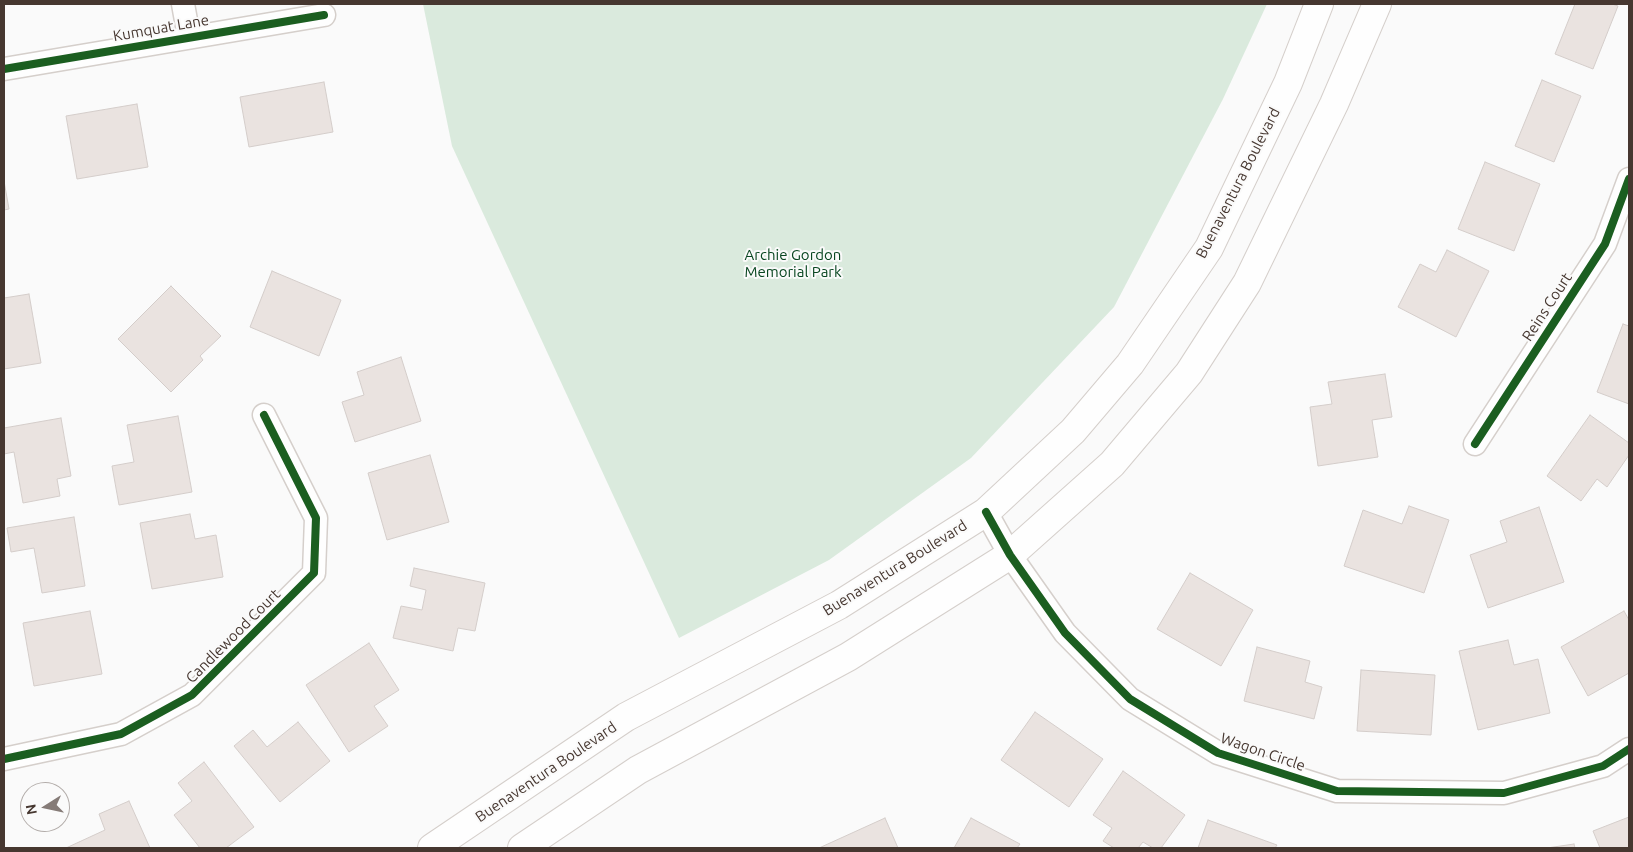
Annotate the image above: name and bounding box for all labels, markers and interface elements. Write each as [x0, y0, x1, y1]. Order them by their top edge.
street label: Kumquat Lane [112, 11, 210, 45]
street label: Buenaventura Boulevard [1192, 105, 1284, 261]
park label: Archie Gordon Memorial Park [744, 246, 842, 281]
street label: Reins Court [1518, 269, 1576, 345]
street label: Buenaventura Boulevard [820, 516, 970, 620]
street label: Candlewood Court [182, 585, 284, 687]
street label: Buenaventura Boulevard [472, 718, 620, 826]
street label: Wagon Circle [1218, 729, 1308, 775]
north arrow [20, 782, 70, 832]
text: N [22, 803, 40, 816]

